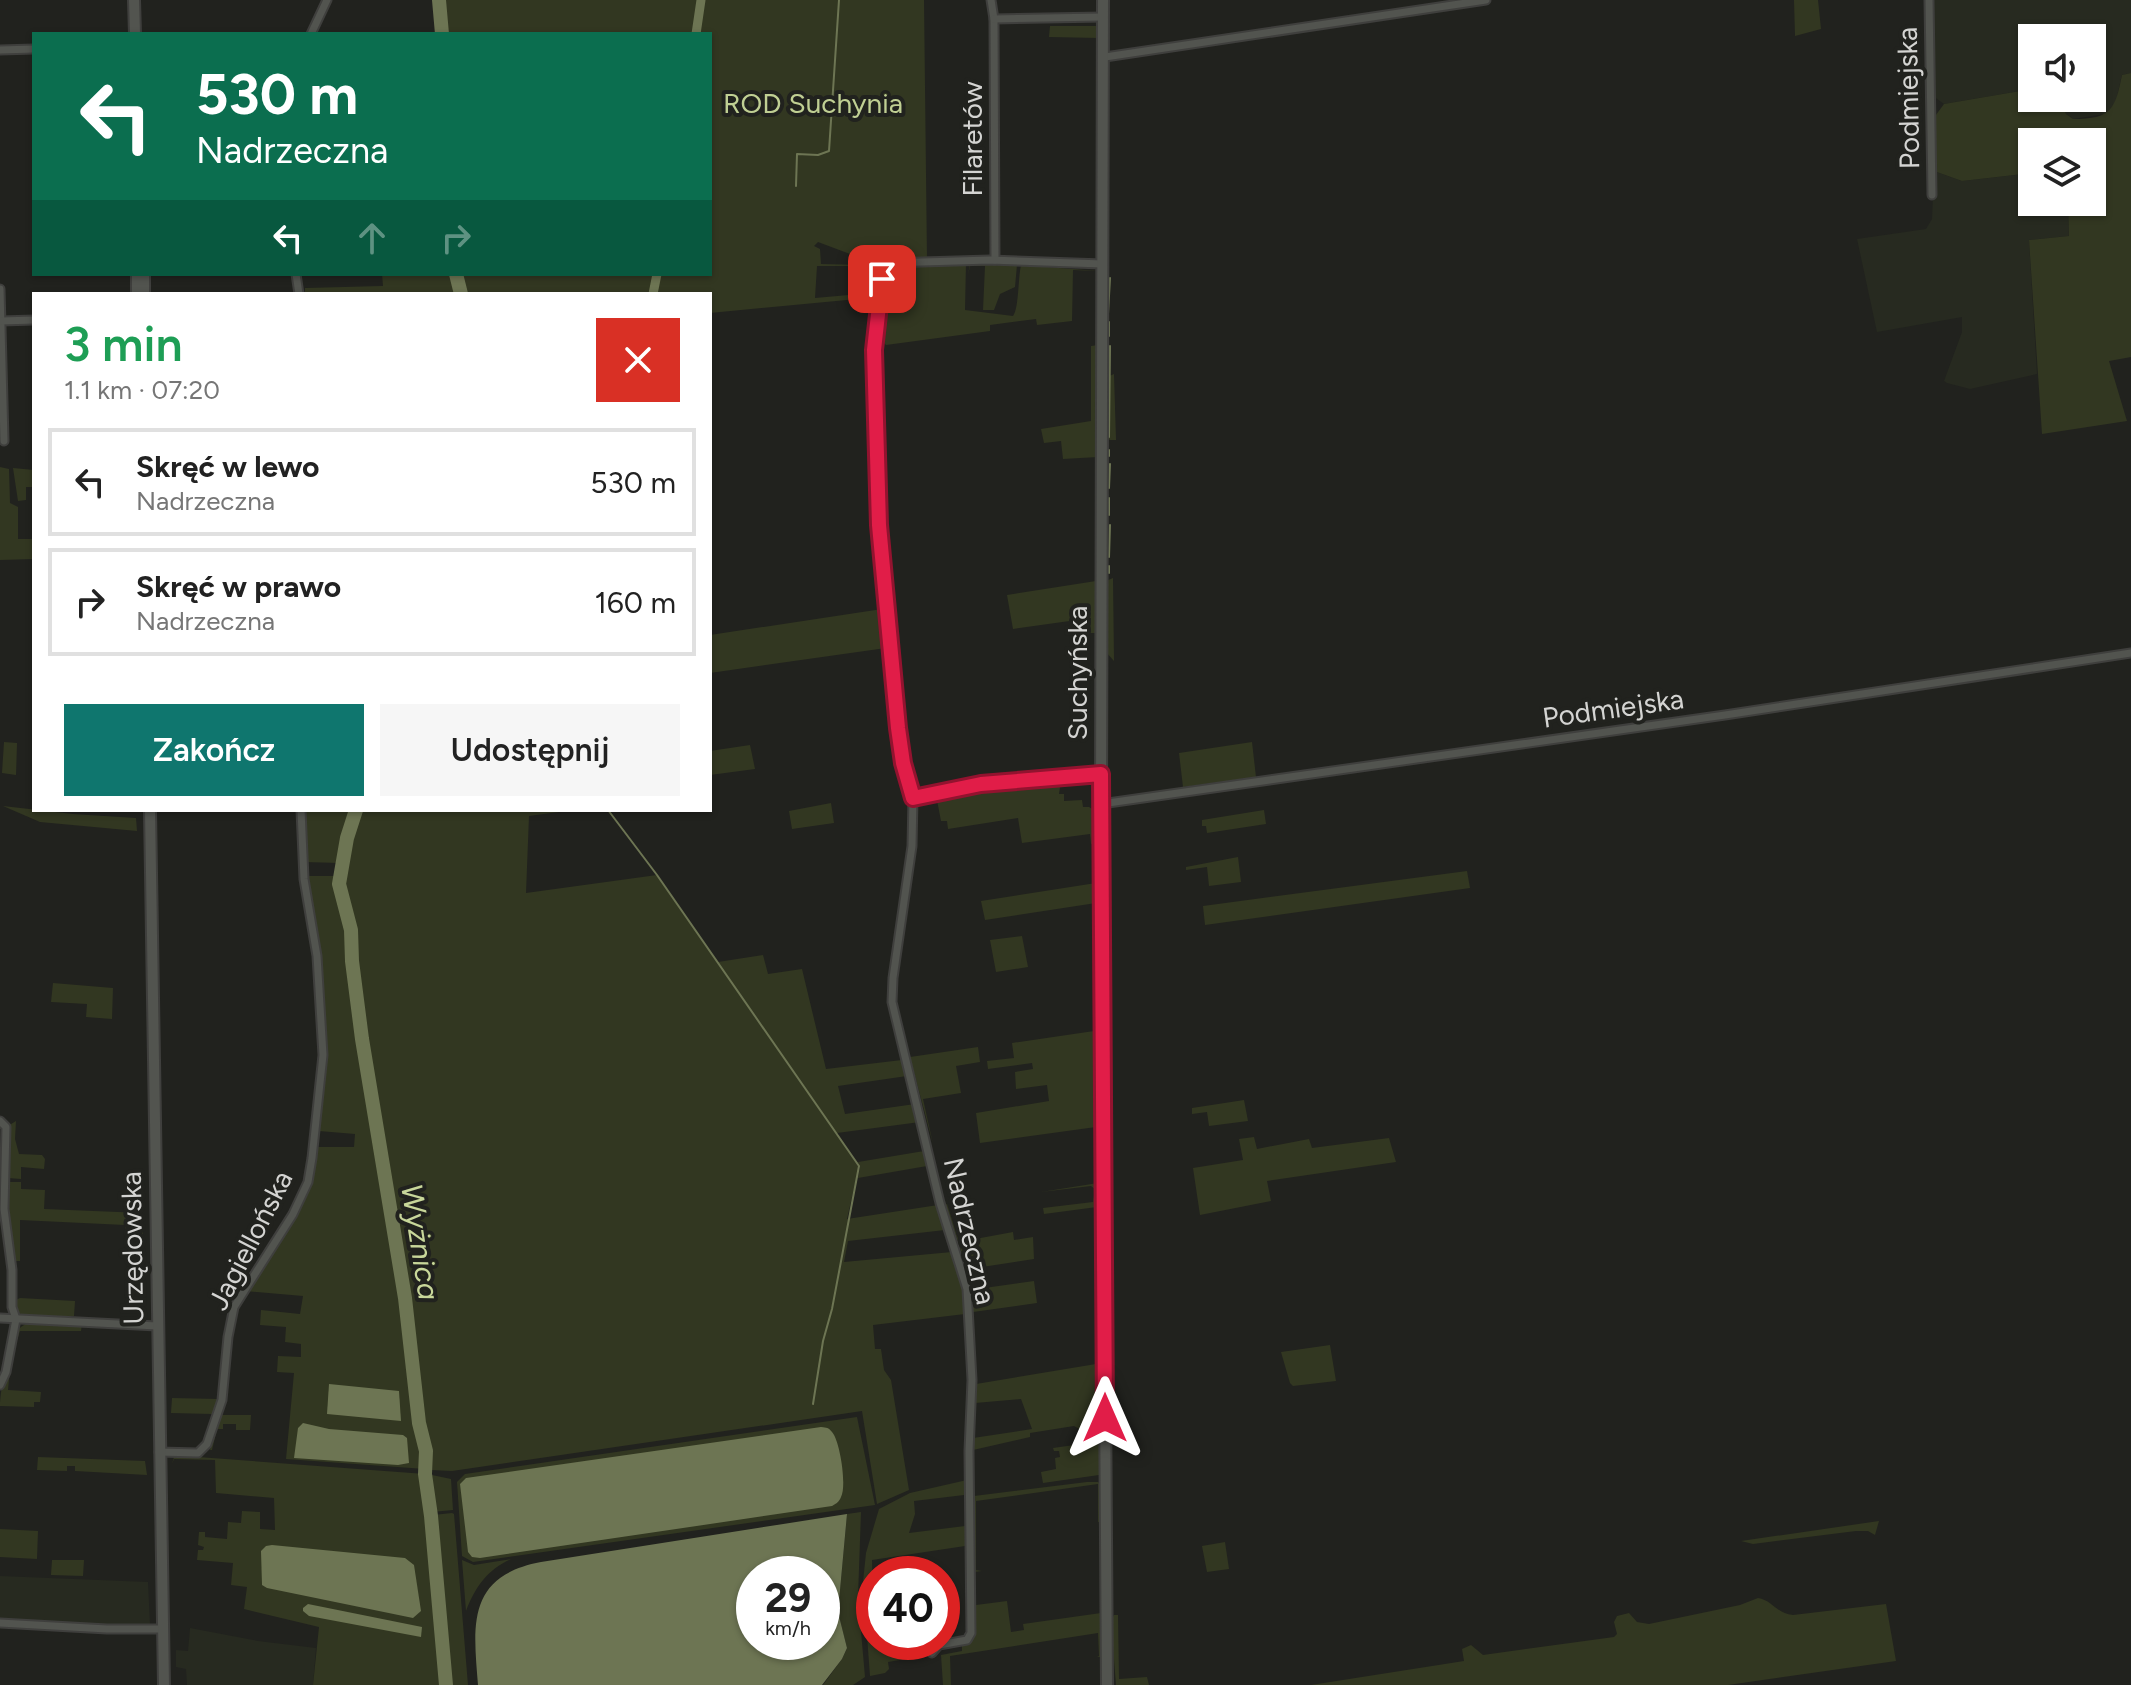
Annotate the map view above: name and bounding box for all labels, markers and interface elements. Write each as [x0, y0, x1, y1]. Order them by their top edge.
map controls [2018, 24, 2106, 216]
button: sound [2018, 24, 2106, 112]
street label: Podmiejska [1890, 27, 1926, 169]
text: 530 m [196, 61, 358, 128]
icon: left [64, 64, 168, 168]
street label: Filaretów [955, 81, 989, 197]
park label: ROD Suchynia [723, 86, 903, 120]
button: layers [2018, 128, 2106, 216]
text: Nadrzeczna [196, 129, 388, 172]
icon: left [266, 216, 310, 260]
icon: ahead [350, 216, 394, 260]
icon: right [434, 216, 478, 260]
pin [848, 245, 916, 313]
icon: arrive [860, 257, 904, 301]
text: 3 min [64, 315, 183, 373]
button: close [596, 318, 680, 402]
text: 1.1 km · 07:20 [64, 374, 220, 406]
text: Skręć w lewo [136, 448, 319, 485]
icon: left [68, 460, 112, 504]
text: 530 m [590, 464, 676, 501]
text: Nadrzeczna [136, 485, 275, 517]
text: Skręć w prawo [136, 568, 341, 605]
icon: right [68, 580, 112, 624]
text: 160 m [594, 584, 676, 621]
text: Nadrzeczna [136, 605, 275, 637]
street label: Suchyńska [1060, 606, 1094, 740]
street label: Podmiejska [1540, 681, 1686, 735]
button: Zakończ [64, 704, 364, 796]
button: Udostępnij [380, 704, 680, 796]
street label: Nadrzeczna [937, 1154, 1003, 1308]
street label: Jagiellońska [200, 1165, 300, 1315]
street label: Urzędowska [114, 1171, 150, 1325]
water label: Wyżnica [393, 1181, 448, 1303]
position arrow [1063, 1376, 1147, 1460]
speed limit sign: 40 [856, 1556, 960, 1660]
text: 29 [765, 1574, 811, 1622]
text: km/h [765, 1616, 811, 1640]

